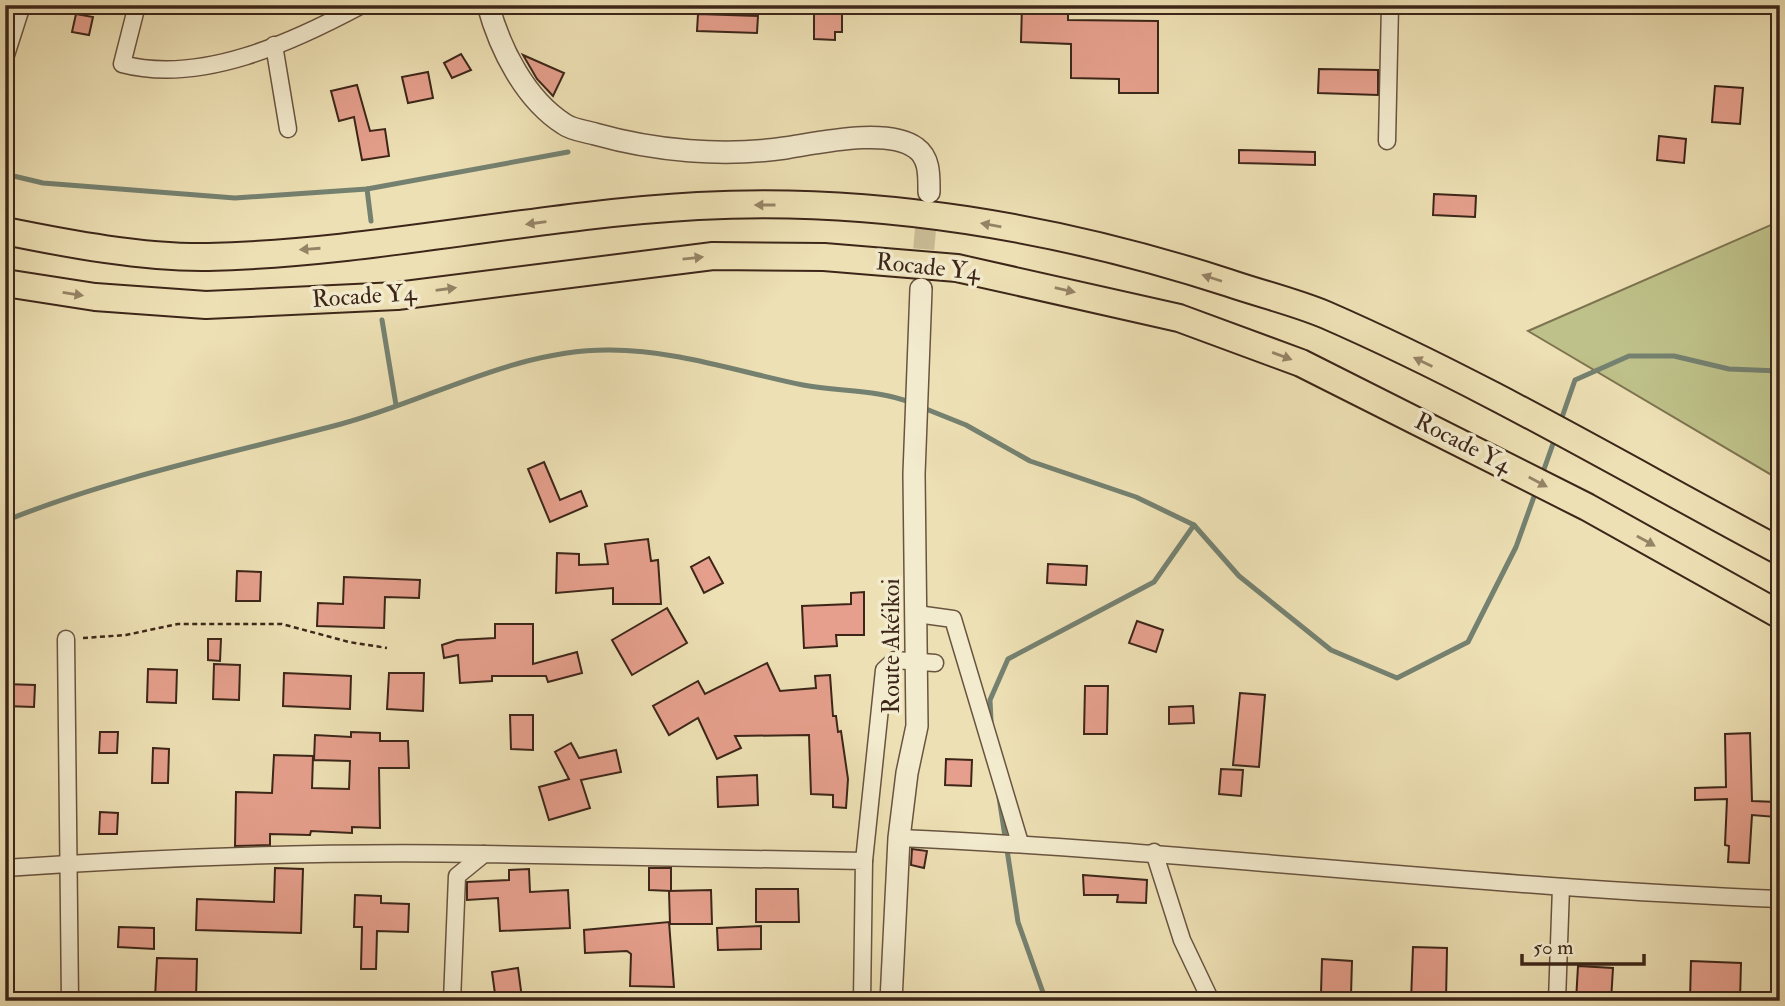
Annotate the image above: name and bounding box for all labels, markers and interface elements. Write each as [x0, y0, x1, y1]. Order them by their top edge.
one-way arrow [753, 199, 775, 211]
one-way arrow [525, 218, 547, 229]
one-way arrow [980, 219, 1002, 230]
one-way arrow [299, 244, 321, 255]
street label: Rocade Y4 [874, 246, 983, 288]
one-way arrow [682, 252, 704, 263]
one-way arrow [1201, 272, 1222, 283]
street label: Rocade Y4 [311, 277, 418, 315]
one-way arrow [435, 283, 457, 294]
one-way arrow [1054, 284, 1076, 295]
one-way arrow [62, 289, 84, 300]
one-way arrow [1271, 350, 1292, 361]
one-way arrow [1413, 357, 1433, 368]
street label: Rocade Y4 [1409, 406, 1517, 481]
one-way arrow [1528, 477, 1548, 488]
one-way arrow [1636, 535, 1656, 547]
street label: Route Akéikoi [876, 578, 907, 714]
scale bar [1522, 922, 1645, 966]
text: 50 m [1533, 934, 1574, 961]

